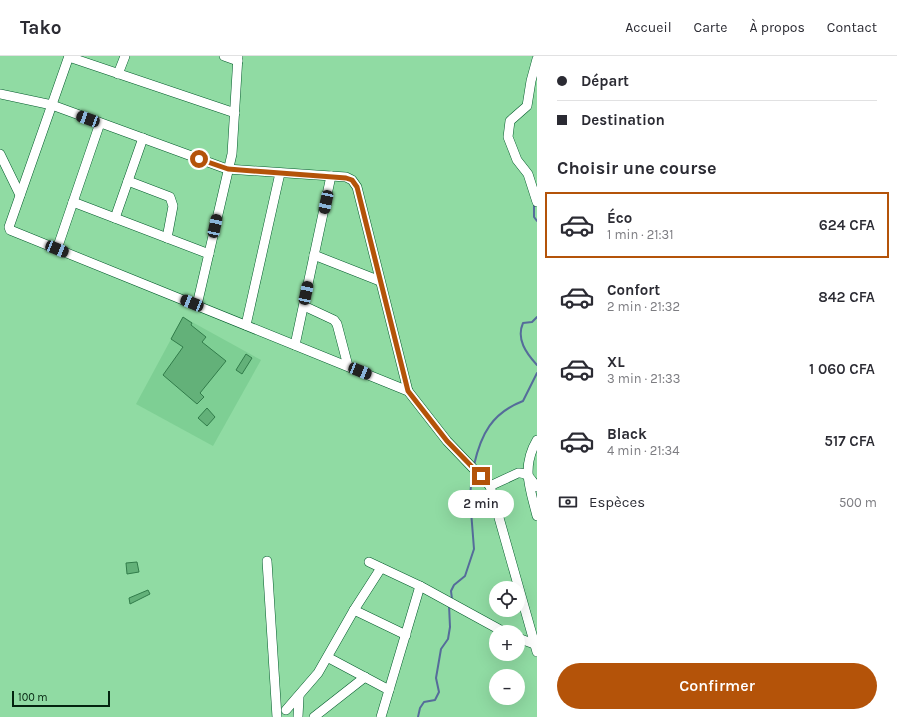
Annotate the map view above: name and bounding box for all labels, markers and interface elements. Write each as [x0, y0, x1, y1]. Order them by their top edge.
text: Tako [20, 17, 61, 39]
text: Accueil [625, 19, 672, 36]
text: Carte [694, 19, 727, 36]
text: À propos [749, 19, 805, 36]
text: Contact [827, 19, 877, 36]
text: Départ [581, 72, 629, 90]
car [75, 109, 101, 129]
text: Destination [581, 111, 665, 129]
route start [190, 150, 208, 168]
text: Choisir une course [557, 157, 716, 179]
car [318, 189, 334, 215]
icon: car [559, 207, 595, 243]
text: Éco [607, 209, 632, 227]
car [207, 213, 223, 239]
text: 624 CFA [819, 216, 875, 234]
text: 1 min · 21:31 [607, 227, 674, 242]
car [44, 239, 70, 259]
icon: car [559, 279, 595, 315]
car [298, 280, 314, 306]
text: Confort [607, 281, 660, 299]
text: 842 CFA [818, 288, 875, 306]
car [179, 293, 205, 313]
text: 2 min · 21:32 [607, 299, 680, 314]
icon: car [559, 351, 595, 387]
text: XL [607, 353, 625, 371]
text: 1 060 CFA [809, 360, 875, 378]
car [347, 361, 373, 381]
text: 3 min · 21:33 [607, 371, 680, 386]
icon: car [559, 423, 595, 459]
text: Black [607, 425, 647, 443]
text: 517 CFA [824, 432, 875, 450]
text: 4 min · 21:34 [607, 443, 680, 458]
route end [472, 467, 490, 485]
callout: 2 min [448, 490, 514, 518]
icon: cash [557, 491, 579, 513]
text: Espèces [589, 493, 645, 511]
text: 500 m [839, 495, 877, 510]
text: 2 min [463, 496, 499, 511]
map controls [489, 581, 525, 705]
button: locate [489, 581, 525, 617]
button: + [489, 625, 525, 661]
button: Confirmer [557, 663, 877, 709]
button: − [489, 669, 525, 705]
scale bar [12, 689, 110, 708]
text: 100 m [18, 691, 48, 704]

